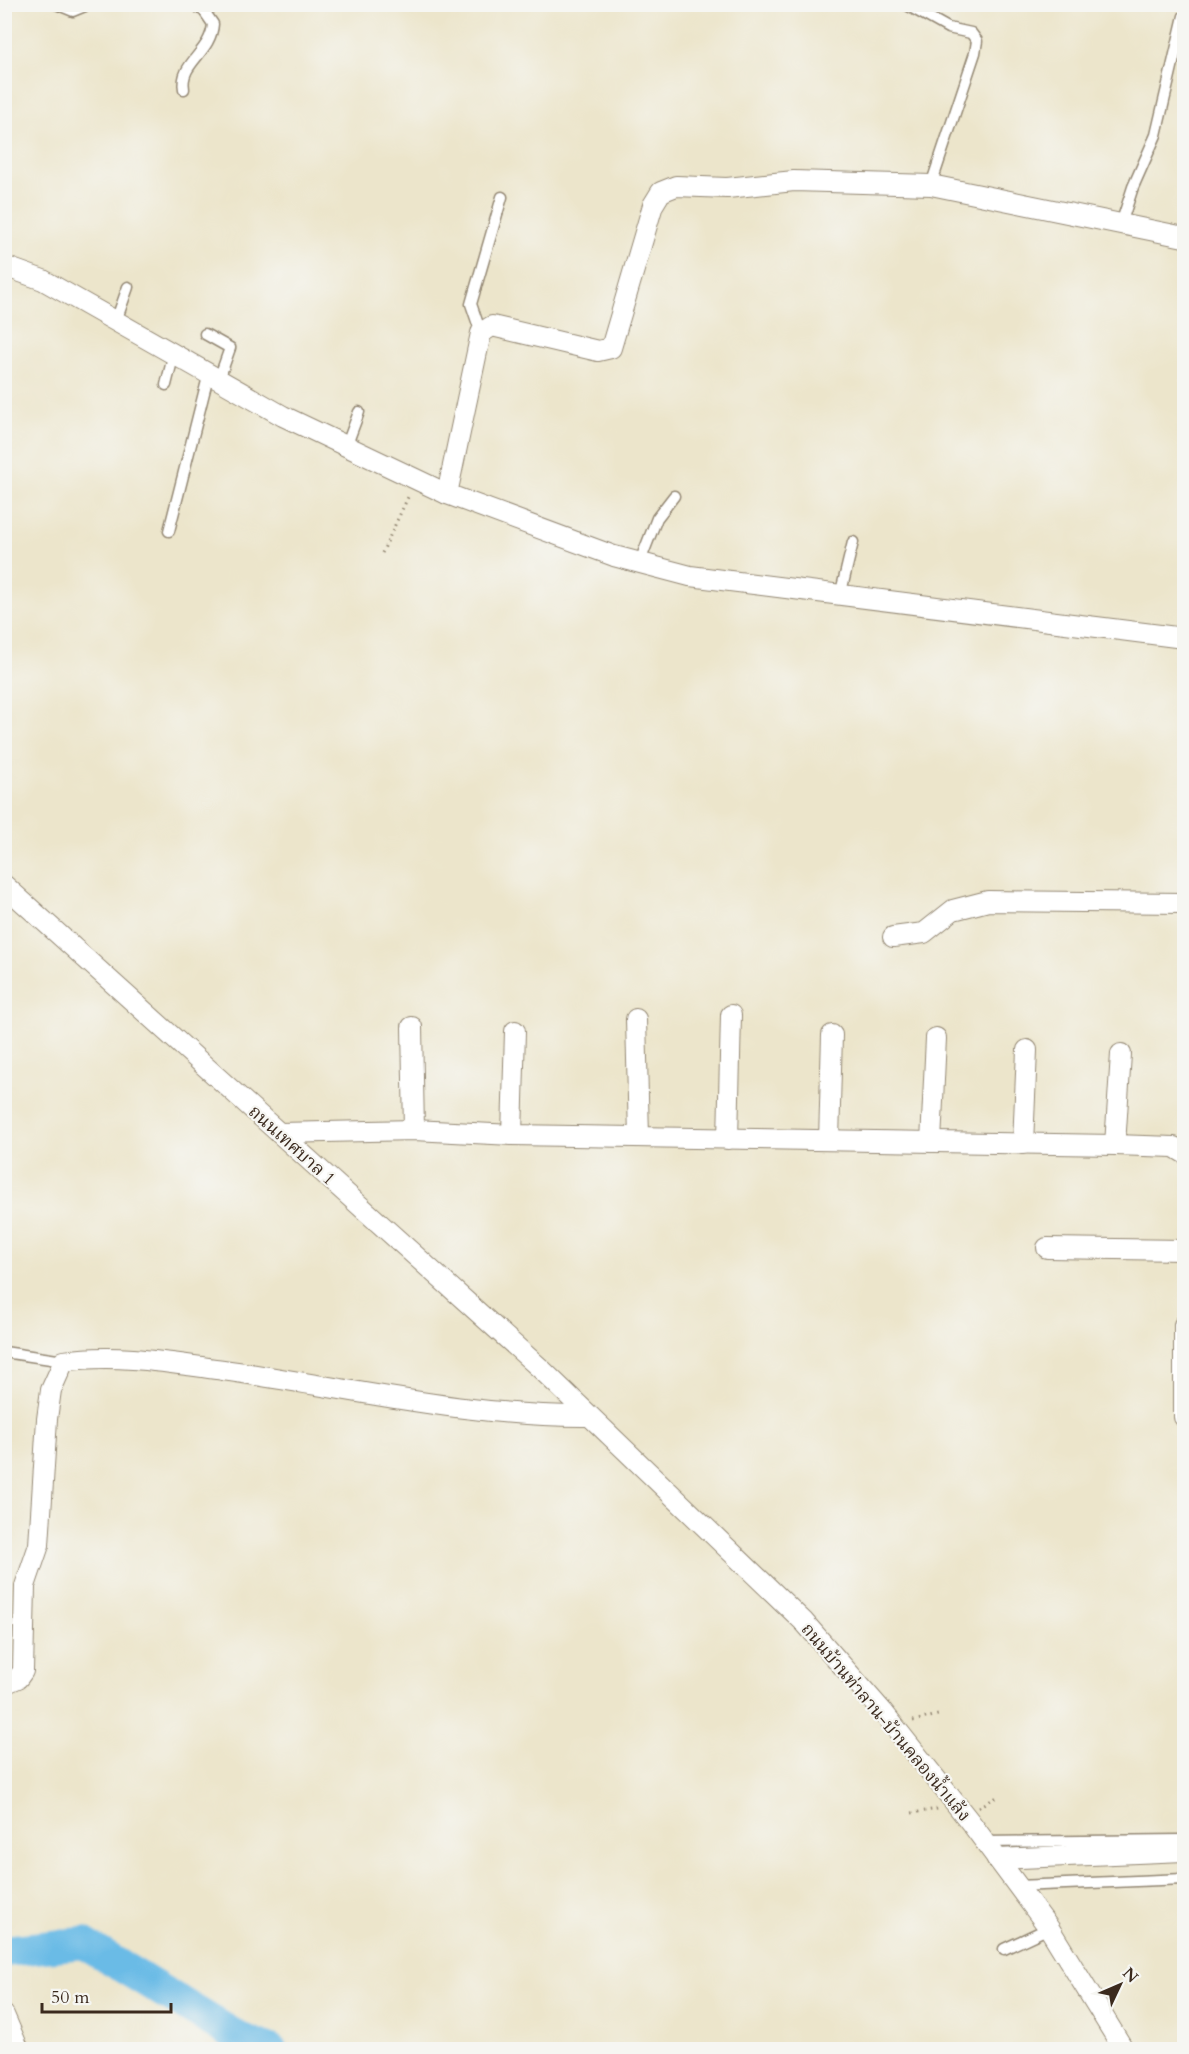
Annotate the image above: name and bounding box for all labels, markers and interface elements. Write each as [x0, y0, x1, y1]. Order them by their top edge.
street label: ถนนเทศบาล 1 [243, 1100, 341, 1191]
street label: ถนนบ้านท่าลาน-บ้านคลองน้ำแล้ง [795, 1616, 978, 1827]
north arrow [1090, 1955, 1150, 2015]
text: N [1117, 1963, 1143, 1988]
scale bar [42, 1976, 171, 2014]
text: 50 m [51, 1985, 90, 2010]

